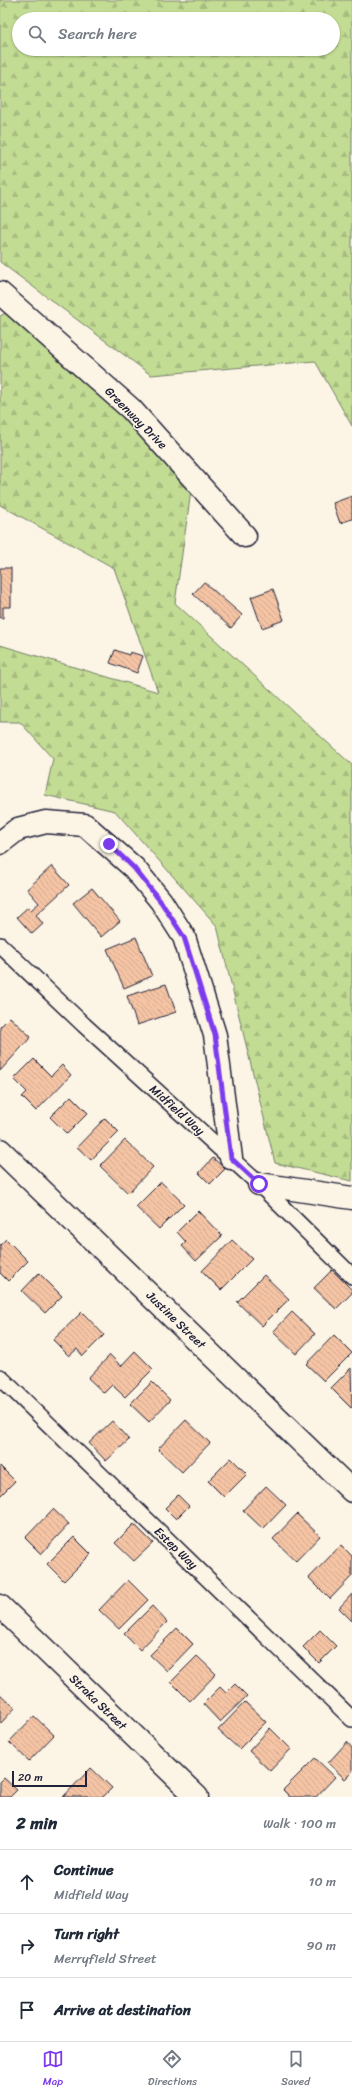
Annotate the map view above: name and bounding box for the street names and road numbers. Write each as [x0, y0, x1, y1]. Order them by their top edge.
street label: Greenway Drive [99, 381, 173, 455]
street label: Midfield Way [144, 1079, 211, 1142]
street label: Justine Street [140, 1285, 212, 1355]
street label: Estep Way [149, 1521, 204, 1575]
street label: Straka Street [64, 1668, 133, 1736]

